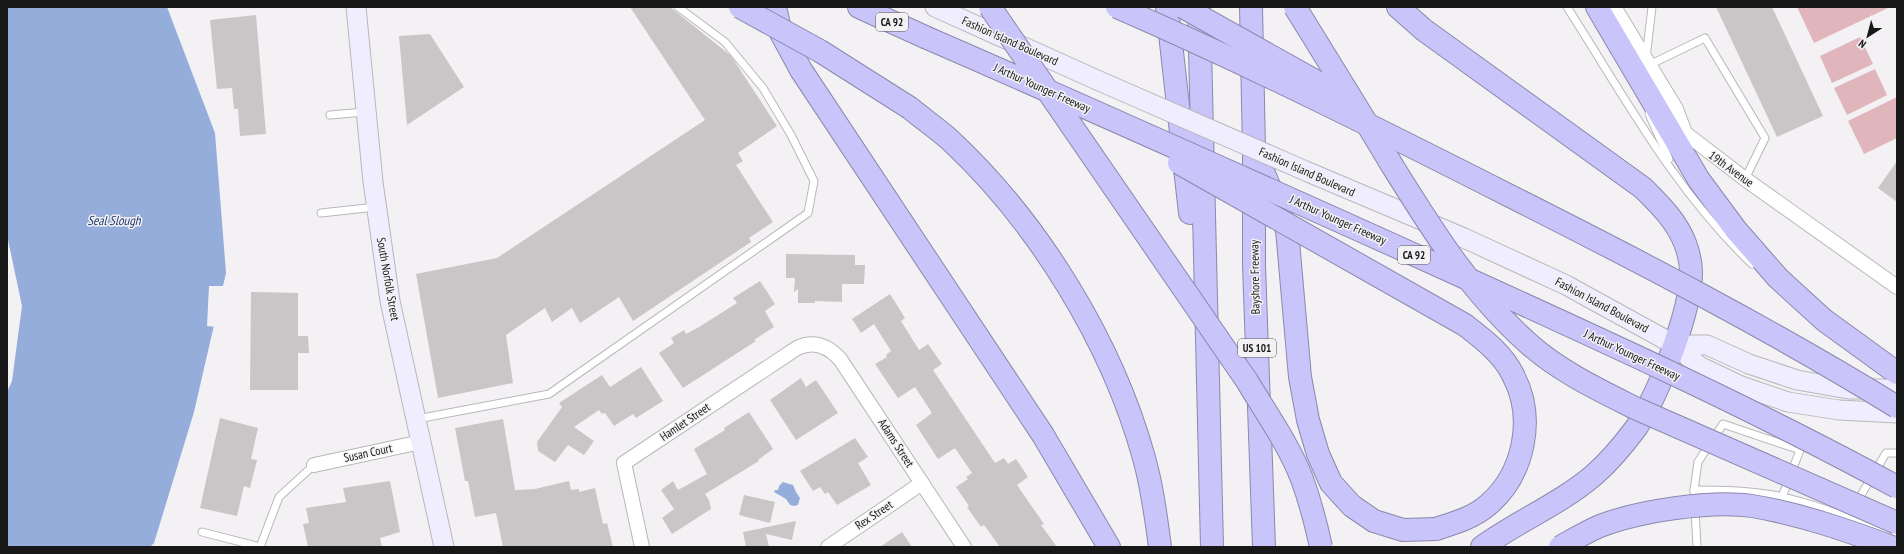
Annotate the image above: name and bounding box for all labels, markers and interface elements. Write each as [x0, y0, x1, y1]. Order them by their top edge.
road number: CA 92 [876, 13, 908, 31]
street label: Fashion Island Boulevard [960, 13, 1061, 68]
north arrow [1848, 16, 1888, 56]
text: N [1856, 37, 1869, 52]
street label: J Arthur Younger Freeway [991, 59, 1093, 116]
street label: Fashion Island Boulevard [1257, 144, 1358, 199]
street label: 19th Avenue [1706, 147, 1757, 190]
street label: J Arthur Younger Freeway [1287, 191, 1389, 248]
water label: Seal Slough [87, 212, 142, 229]
street label: South Norfolk Street [374, 236, 403, 322]
street label: Bayshore Freeway [1246, 239, 1263, 314]
road number: CA 92 [1398, 246, 1430, 264]
street label: Fashion Island Boulevard [1553, 274, 1652, 336]
street label: J Arthur Younger Freeway [1581, 325, 1683, 384]
road number: US 101 [1238, 339, 1276, 357]
street label: Hamlet Street [657, 399, 713, 444]
street label: Adams Street [875, 416, 918, 470]
street label: Susan Court [342, 440, 394, 465]
street label: Rex Street [852, 496, 896, 533]

